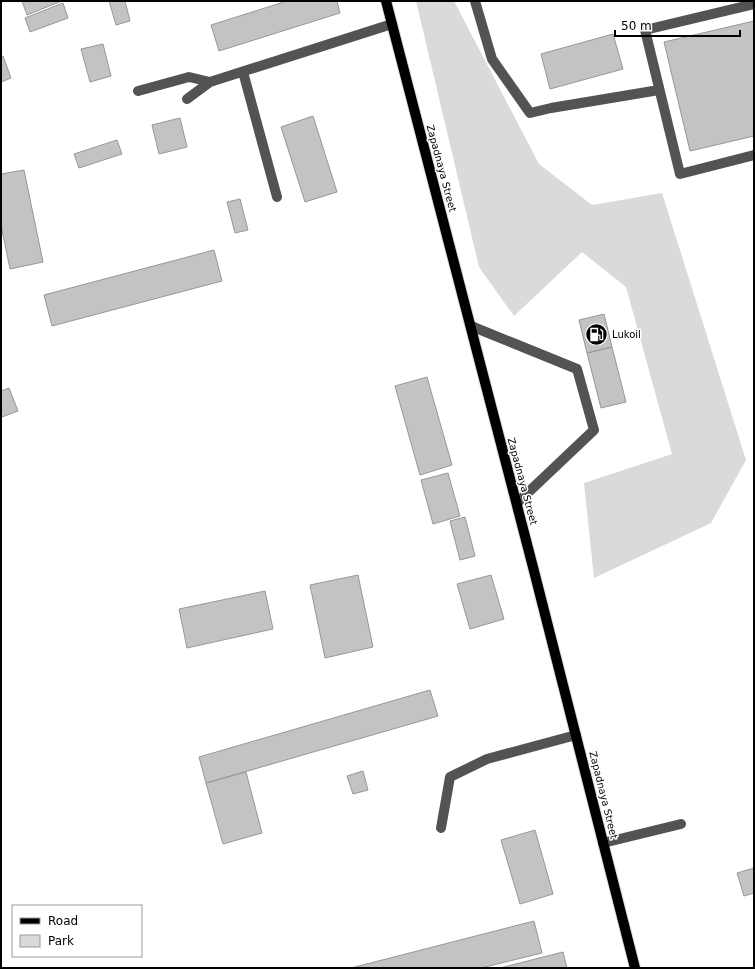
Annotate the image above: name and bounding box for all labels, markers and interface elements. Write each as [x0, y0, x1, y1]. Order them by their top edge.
scale bar [615, 12, 740, 38]
text: 50 m [621, 19, 652, 33]
street label: Zapadnaya Street [425, 123, 458, 213]
fuel station icon: Lukoil [583, 321, 609, 347]
place label: Lukoil [612, 329, 641, 340]
street label: Zapadnaya Street [506, 436, 539, 526]
street label: Zapadnaya Street [587, 750, 620, 840]
legend [12, 905, 142, 957]
text: Road [48, 914, 78, 928]
text: Park [48, 934, 74, 948]

